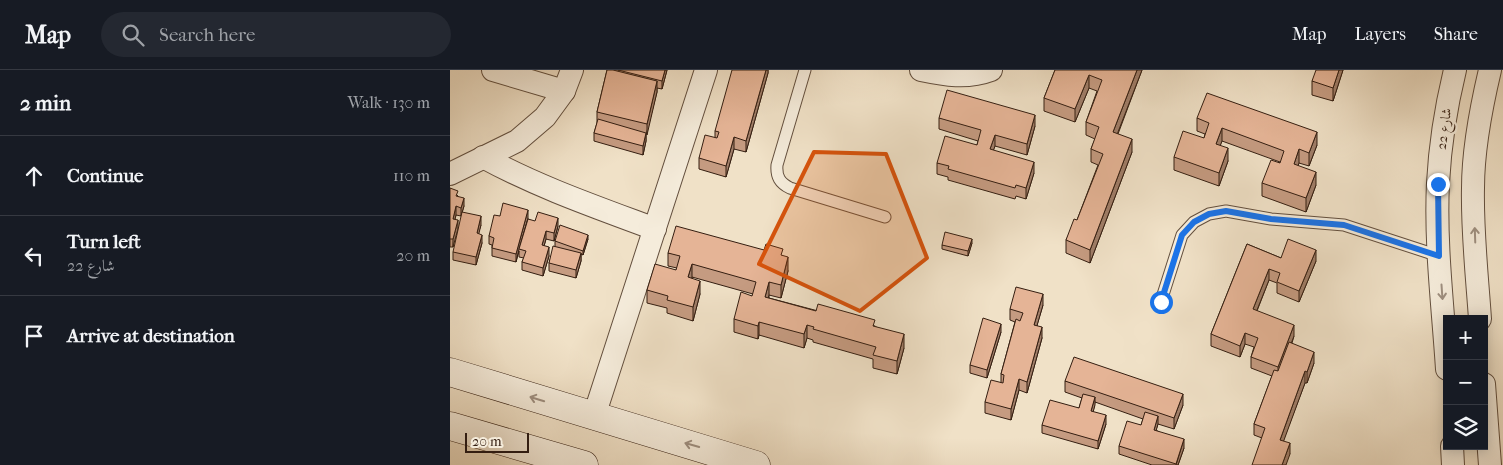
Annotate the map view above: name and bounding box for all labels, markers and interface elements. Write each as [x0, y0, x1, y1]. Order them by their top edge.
search box [101, 12, 451, 57]
text: Map [25, 21, 71, 49]
icon: search [119, 21, 147, 49]
text: Search here [159, 24, 255, 46]
text: Map [1292, 24, 1326, 45]
text: Layers [1354, 24, 1406, 45]
text: Share [1434, 24, 1478, 45]
text: 2 min [20, 91, 71, 115]
text: Walk · 130 m [347, 93, 430, 112]
street label: شارع 22 [1433, 107, 1458, 151]
icon: ahead [20, 162, 48, 190]
text: Continue [67, 165, 143, 187]
text: 110 m [393, 166, 430, 185]
route end [1427, 173, 1450, 196]
one-way arrow [1470, 227, 1479, 243]
text: Turn left [67, 231, 141, 253]
icon: left [20, 242, 48, 270]
text: 20 m [396, 246, 430, 265]
text: شارع 22 [67, 256, 115, 275]
one-way arrow [1437, 284, 1446, 300]
route start [1150, 291, 1173, 314]
map controls [1443, 315, 1488, 450]
button: + [1443, 315, 1488, 360]
icon: arrive [20, 322, 48, 350]
text: Arrive at destination [67, 325, 235, 347]
button: − [1443, 360, 1488, 405]
one-way arrow [529, 393, 545, 403]
button: layers [1443, 405, 1488, 450]
scale bar [465, 430, 529, 453]
text: 20 m [472, 433, 502, 450]
one-way arrow [685, 440, 701, 450]

